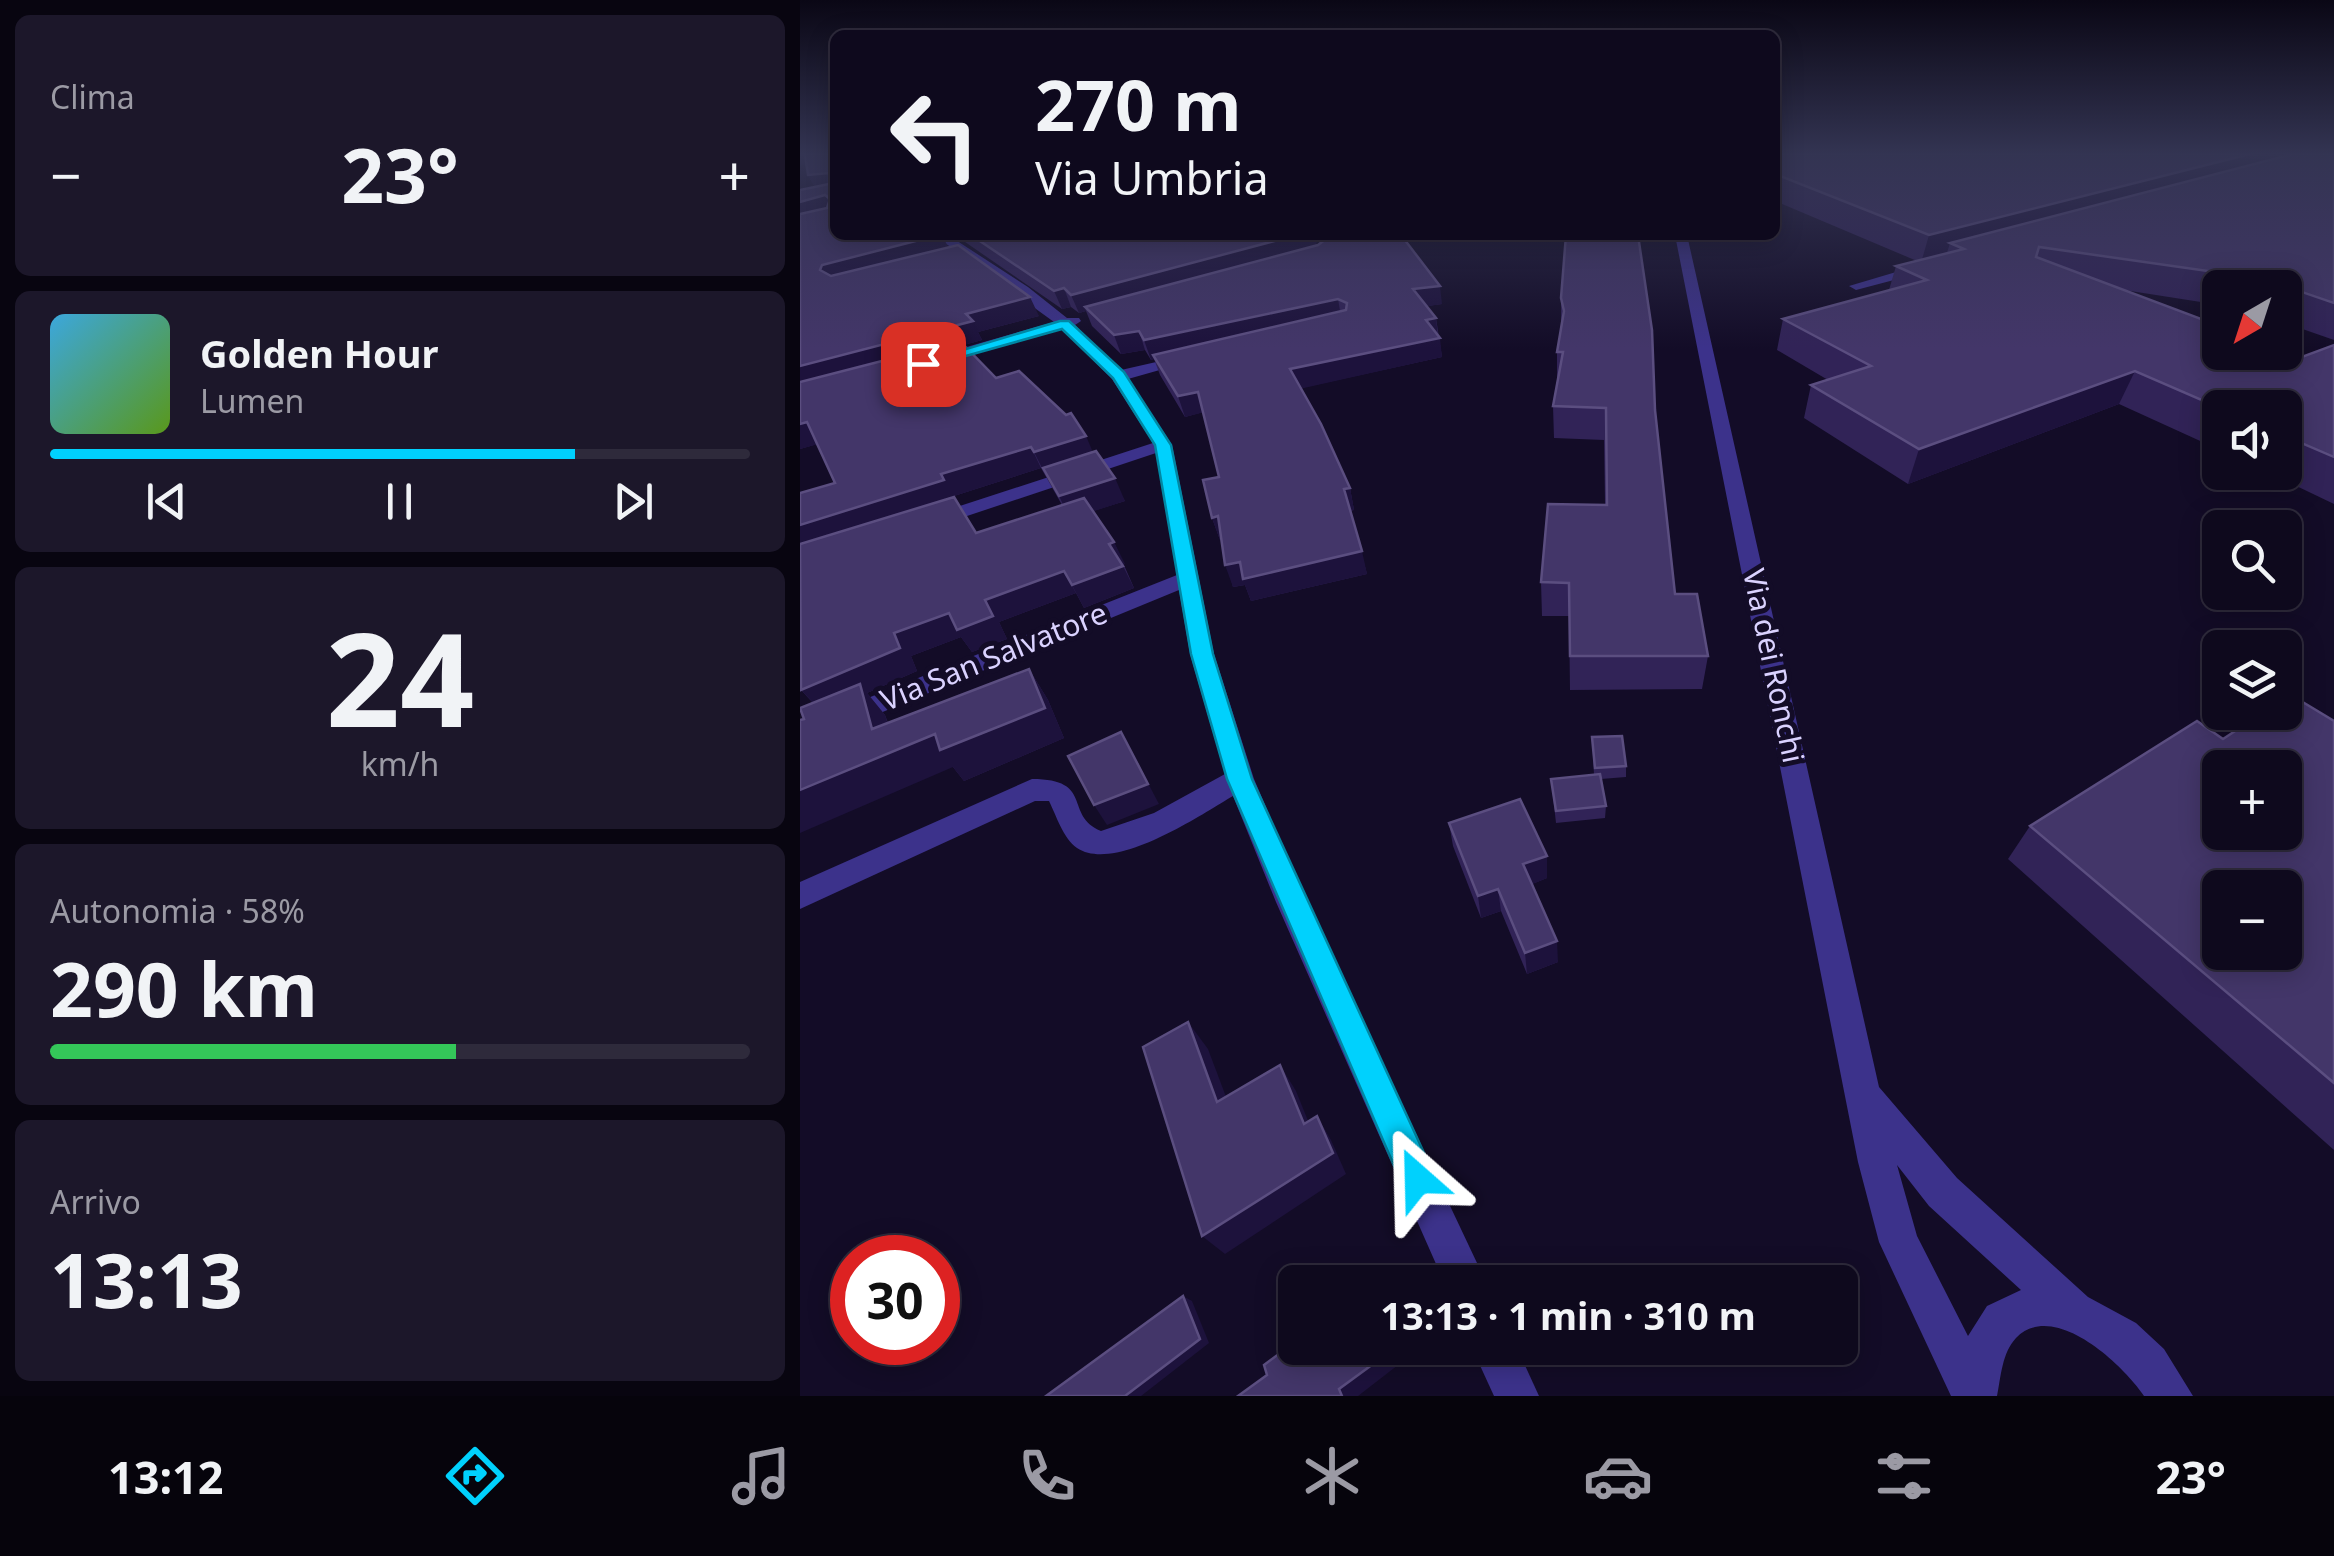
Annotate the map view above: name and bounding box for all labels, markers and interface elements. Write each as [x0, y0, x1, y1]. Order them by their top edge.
text: 270 m [1035, 56, 1242, 152]
icon: left [870, 70, 1000, 200]
text: Clima [50, 75, 135, 118]
text: 23° [341, 123, 459, 225]
text: − [50, 137, 81, 212]
text: + [719, 137, 750, 212]
text: Via Umbria [1035, 147, 1269, 208]
north arrow [2202, 270, 2302, 370]
map controls [2202, 270, 2302, 970]
pin [881, 322, 966, 407]
text: Golden Hour [200, 327, 438, 379]
icon: arrive [896, 337, 951, 392]
text: Lumen [200, 379, 304, 422]
button: sound [2202, 390, 2302, 490]
icon: previous [139, 474, 194, 529]
icon: pause [372, 474, 427, 529]
icon: next [606, 474, 661, 529]
button: search [2202, 510, 2302, 610]
street label: Via dei Ronchi [1734, 565, 1815, 766]
text: 24 [326, 588, 474, 765]
street label: Via San Salvatore [874, 591, 1113, 720]
button: layers [2202, 630, 2302, 730]
text: km/h [361, 742, 439, 785]
button: + [2202, 750, 2302, 850]
button: − [2202, 870, 2302, 970]
text: Autonomia · 58% [50, 889, 305, 932]
text: 290 km [50, 937, 318, 1039]
position arrow [1366, 1127, 1470, 1231]
text: Arrivo [50, 1180, 141, 1223]
text: 13:13 [50, 1228, 243, 1330]
speed limit sign: 30 [830, 1235, 960, 1365]
text: 13:13 · 1 min · 310 m [1380, 1289, 1756, 1341]
icon: directions [440, 1441, 510, 1511]
icon: music [726, 1441, 796, 1511]
icon: phone [1012, 1441, 1082, 1511]
icon: climate [1297, 1441, 1367, 1511]
icon: car [1583, 1441, 1653, 1511]
icon: filters [1869, 1441, 1939, 1511]
text: 13:12 [108, 1446, 224, 1507]
text: 23° [2155, 1446, 2226, 1507]

